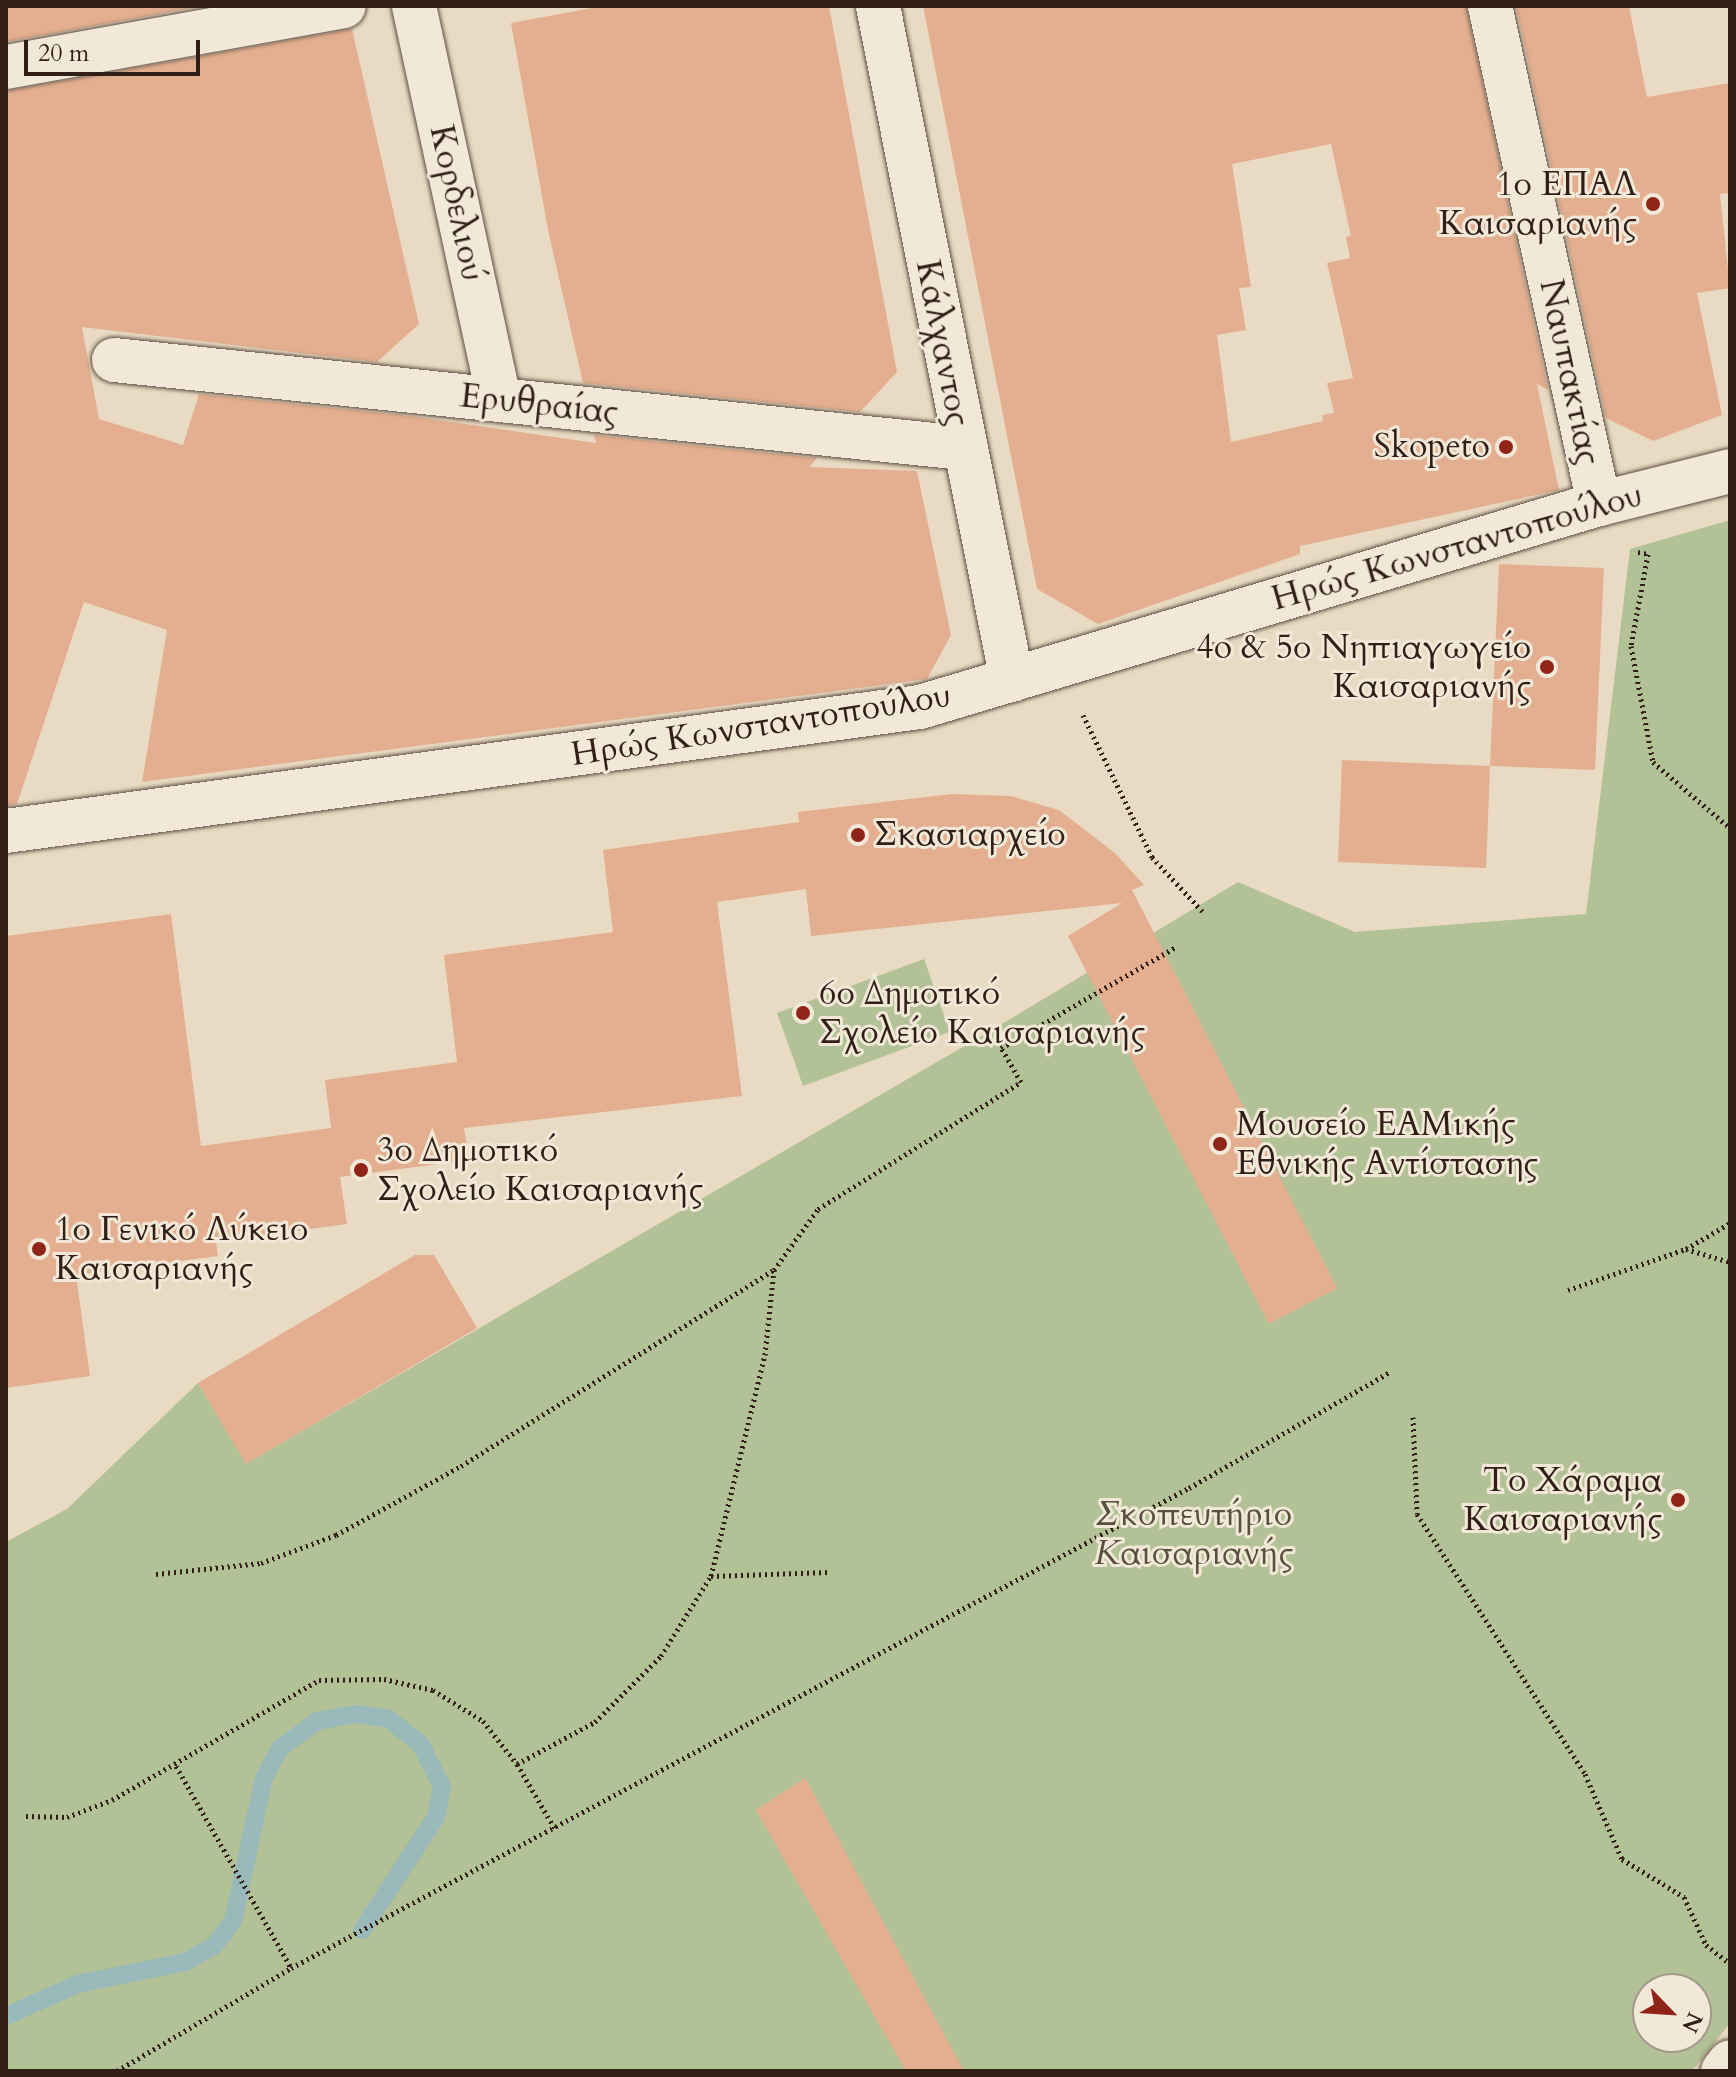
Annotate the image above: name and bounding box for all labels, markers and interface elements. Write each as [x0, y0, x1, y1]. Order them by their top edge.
scale bar [28, 24, 204, 74]
text: 20 m [38, 37, 89, 70]
street label: Κορδελιού [421, 121, 493, 285]
place label: 1ο ΕΠΑΛ Καισαριανής [1439, 164, 1637, 244]
marker: 1ο ΕΠΑΛ Καισαριανής [1644, 195, 1662, 213]
street label: Κάλχαντος [907, 257, 979, 429]
street label: Ναυπακτίας [1530, 276, 1610, 468]
street label: Ερυθραίας [458, 375, 620, 433]
place label: Skopeto [1374, 427, 1490, 467]
marker: Skopeto [1497, 438, 1515, 456]
street label: Ηρώς Κωνσταντοπούλου [1267, 474, 1647, 620]
place label: 4o & 5ο Νηπιαγωγείο Καισαριανής [1196, 627, 1531, 706]
marker: 4o & 5ο Νηπιαγωγείο Καισαριανής [1538, 658, 1556, 676]
street label: Ηρώς Κωνσταντοπούλου [568, 675, 954, 775]
place label: Σκασιαρχείο [874, 815, 1066, 855]
marker: Σκασιαρχείο [849, 826, 867, 844]
place label: 6ο Δημοτικό Σχολείο Καισαριανής [819, 973, 1145, 1052]
marker: 6ο Δημοτικό Σχολείο Καισαριανής [794, 1004, 812, 1022]
place label: Μουσείο ΕΑΜικής Εθνικής Αντίστασης [1236, 1104, 1538, 1184]
place label: 3ο Δημοτικό Σχολείο Καισαριανής [377, 1130, 703, 1210]
marker: Μουσείο ΕΑΜικής Εθνικής Αντίστασης [1211, 1135, 1229, 1153]
marker: 3ο Δημοτικό Σχολείο Καισαριανής [352, 1161, 370, 1179]
place label: 1ο Γενικό Λύκειο Καισαριανής [55, 1209, 308, 1288]
marker: 1ο Γενικό Λύκειο Καισαριανής [30, 1240, 48, 1258]
place label: Το Χάραμα Καισαριανής [1464, 1460, 1662, 1540]
marker: Το Χάραμα Καισαριανής [1669, 1491, 1687, 1509]
park label: Σκοπευτήριο Καισαριανής [1095, 1494, 1293, 1574]
north arrow [1632, 1973, 1712, 2053]
text: N [1674, 2007, 1710, 2037]

